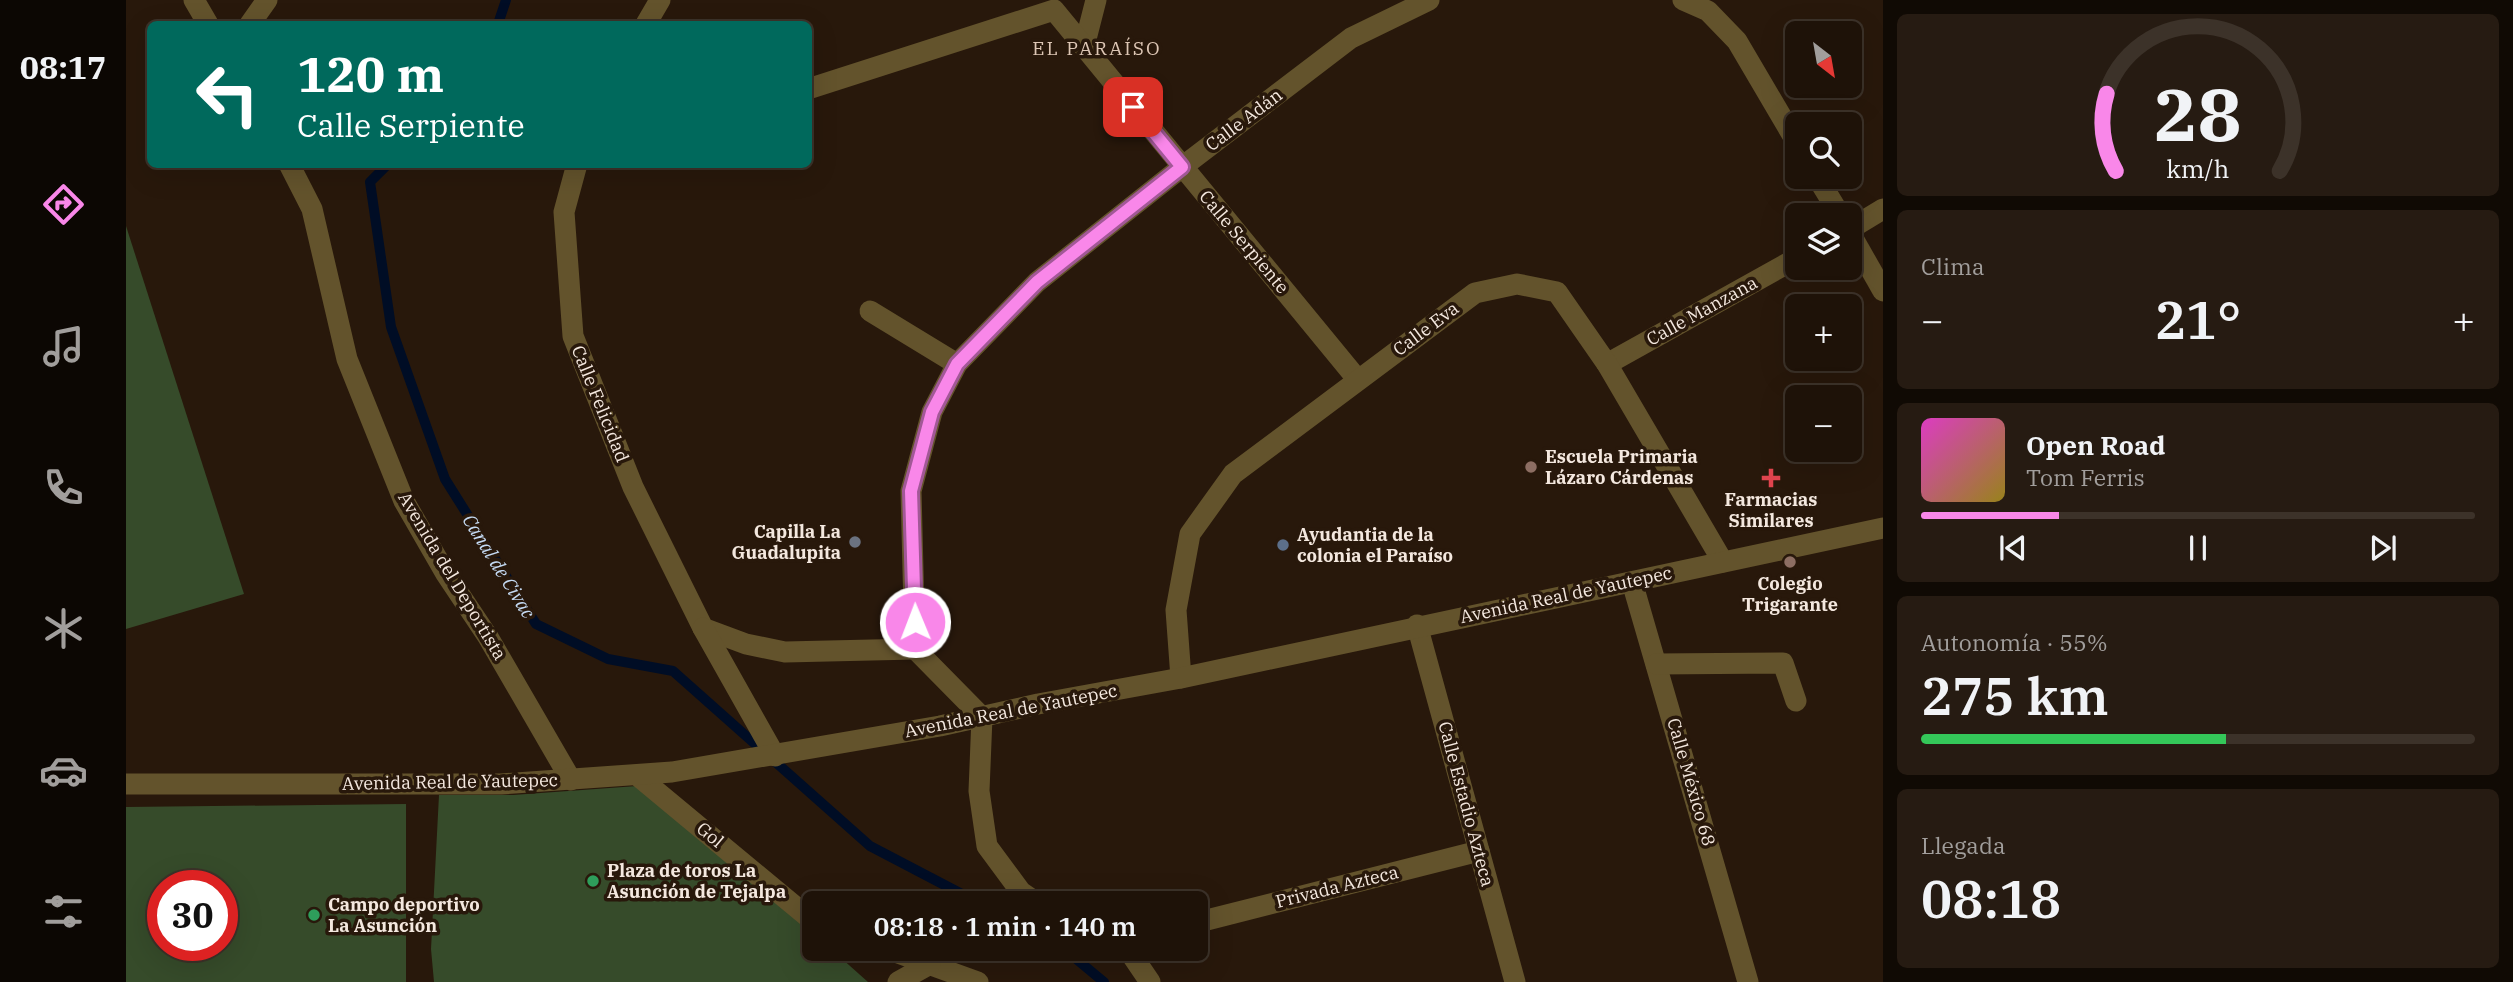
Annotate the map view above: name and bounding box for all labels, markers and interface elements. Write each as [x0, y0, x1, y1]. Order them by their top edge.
north arrow [1785, 21, 1862, 98]
map controls [1785, 21, 1862, 462]
district label: EL PARAÍSO [1032, 36, 1162, 60]
text: 120 m [297, 42, 444, 105]
text: 08:17 [20, 46, 106, 88]
icon: left [182, 49, 273, 140]
text: 28 [2154, 66, 2242, 161]
pin [1103, 77, 1163, 137]
street label: Calle Adán [1201, 83, 1287, 156]
icon: arrive [1114, 88, 1152, 126]
text: Calle Serpiente [297, 104, 525, 146]
button: search [1785, 112, 1862, 189]
text: km/h [2166, 152, 2230, 185]
icon: directions [39, 180, 88, 229]
street label: Calle Serpiente [1194, 185, 1294, 298]
button: layers [1785, 203, 1862, 280]
text: Clima [1921, 251, 1985, 281]
street label: Calle Manzana [1642, 271, 1761, 351]
text: 21° [2155, 286, 2241, 353]
button: + [1785, 294, 1862, 371]
text: − [1921, 295, 1944, 344]
text: + [2452, 295, 2475, 344]
street label: Calle Eva [1388, 296, 1463, 361]
icon: music [39, 322, 88, 371]
street label: Calle Felicidad [567, 342, 634, 466]
button: − [1785, 385, 1862, 462]
text: Open Road [2026, 428, 2165, 462]
place label: Escuela Primaria Lázaro Cárdenas [1545, 445, 1698, 489]
marker: Escuela Primaria Lázaro Cárdenas [1523, 459, 1539, 475]
text: Tom Ferris [2026, 462, 2145, 492]
icon: phone [39, 463, 88, 512]
marker: Farmacias Similares [1763, 470, 1779, 486]
street label: Avenida del Deportista [393, 488, 512, 664]
place label: Farmacias Similares [1725, 488, 1817, 532]
water label: Canal de Civac [457, 509, 541, 623]
place label: Capilla La Guadalupita [732, 520, 841, 564]
place label: Ayudantia de la colonia el Paraíso [1297, 523, 1453, 567]
icon: previous [1994, 529, 2032, 567]
icon: pause [2179, 529, 2217, 567]
icon: next [2364, 529, 2402, 567]
marker: Capilla La Guadalupita [847, 534, 863, 550]
marker: Ayudantia de la colonia el Paraíso [1275, 537, 1291, 553]
marker: Colegio Trigarante [1782, 554, 1798, 570]
street label: Avenida Real de Yautepec [1458, 561, 1674, 628]
place label: Colegio Trigarante [1742, 572, 1838, 616]
position arrow [878, 585, 952, 659]
icon: climate [39, 604, 88, 653]
text: Autonomía · 55% [1921, 627, 2108, 657]
text: 275 km [1921, 662, 2109, 729]
street label: Avenida Real de Yautepec [903, 679, 1119, 742]
street label: Calle México 68 [1662, 715, 1721, 848]
street label: Calle Estadio Azteca [1433, 719, 1500, 889]
icon: car [39, 746, 88, 795]
street label: Avenida Real de Yautepec [342, 768, 558, 795]
street label: Gol [692, 817, 729, 853]
text: Llegada [1921, 830, 2005, 860]
place label: Plaza de toros La Asunción de Tejalpa [607, 859, 786, 903]
street label: Privada Azteca [1273, 860, 1401, 913]
text: 08:18 [1921, 865, 2061, 932]
speed limit sign: 30 [147, 870, 238, 961]
marker: Plaza de toros La Asunción de Tejalpa [585, 873, 601, 889]
icon: filters [39, 887, 88, 936]
place label: Campo deportivo La Asunción [328, 893, 480, 937]
marker: Campo deportivo La Asunción [306, 907, 322, 923]
text: 08:18 · 1 min · 140 m [874, 909, 1136, 943]

